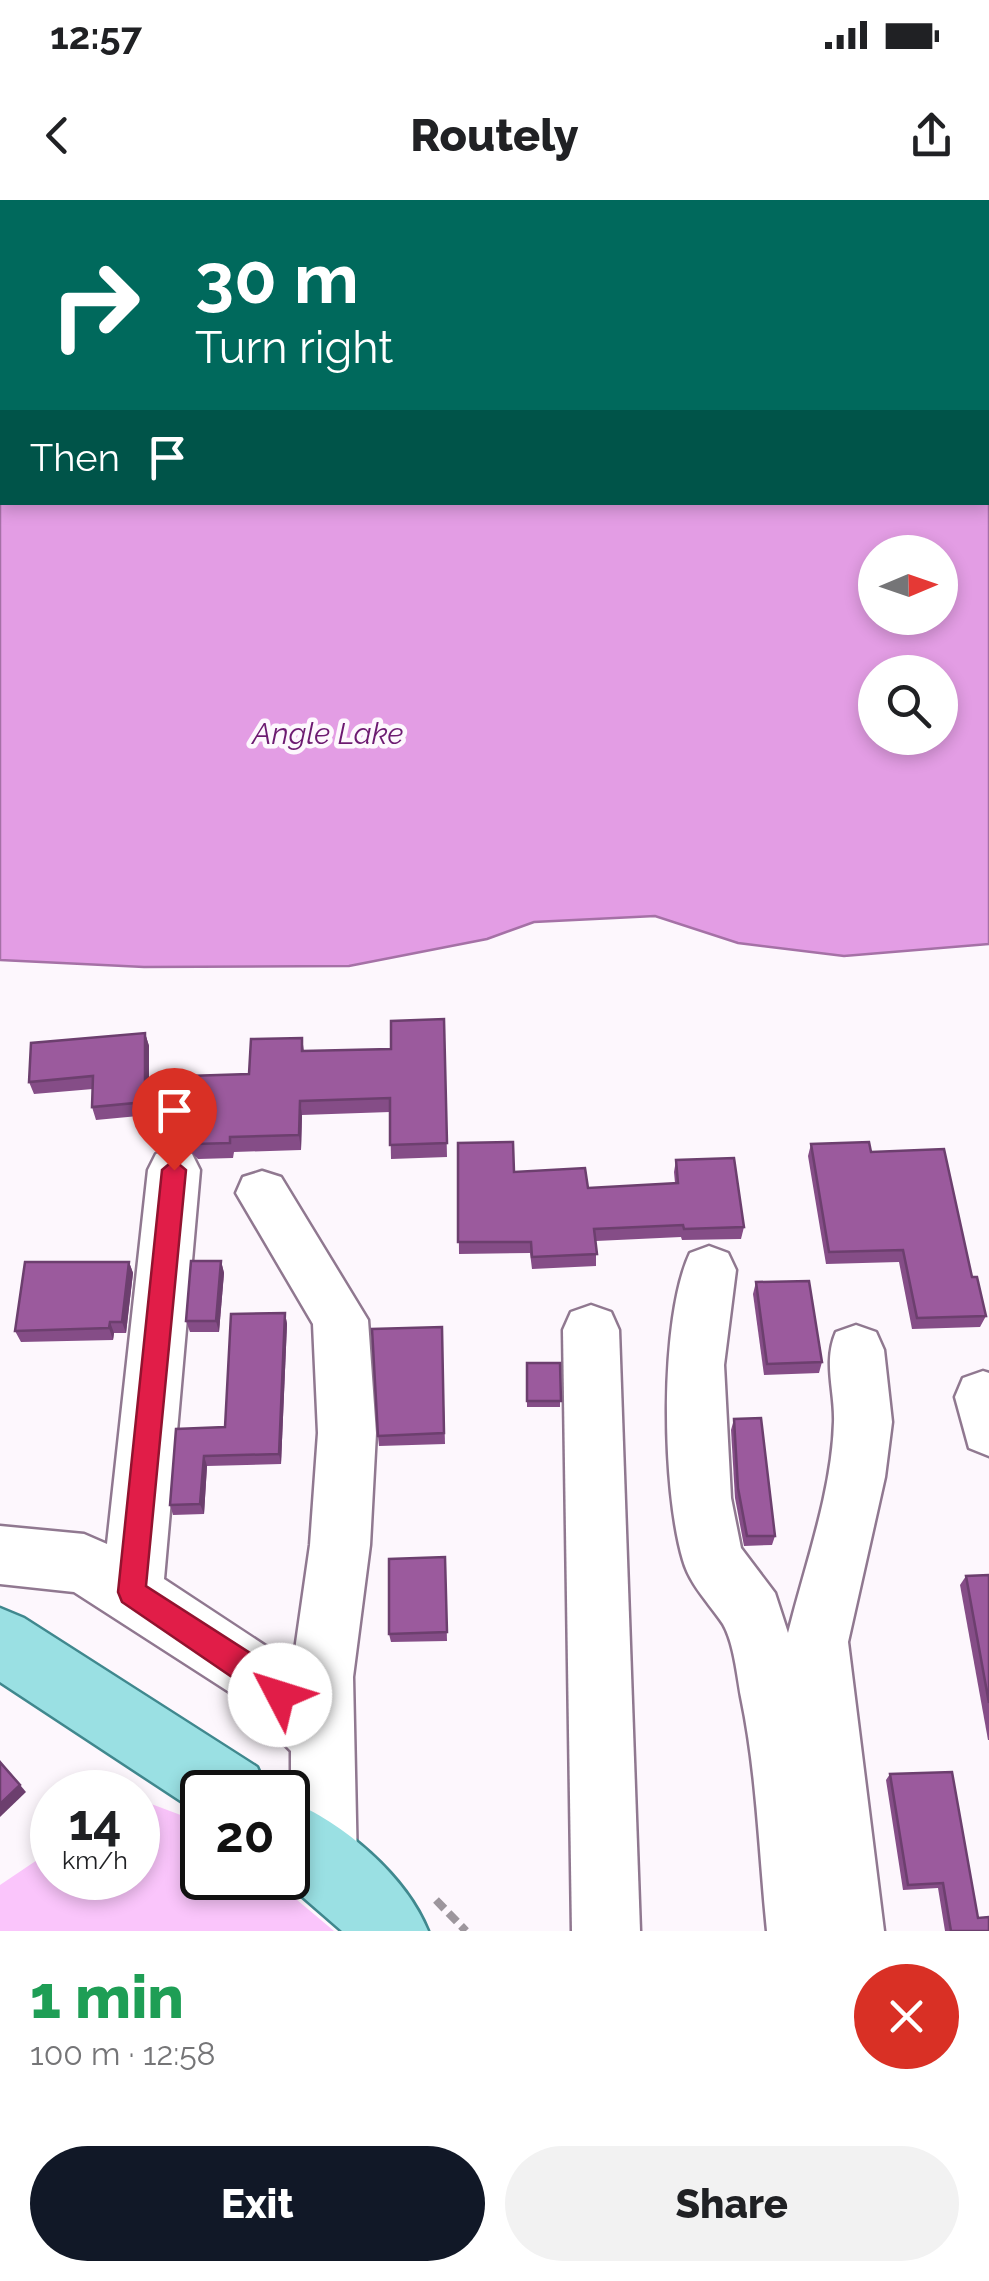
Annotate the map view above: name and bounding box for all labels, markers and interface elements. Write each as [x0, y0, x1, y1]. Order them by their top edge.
text: 12:57 [50, 13, 142, 58]
icon: back [30, 108, 85, 163]
icon: share [904, 108, 959, 163]
text: Routely [410, 109, 579, 162]
text: 30 m [195, 237, 359, 319]
icon: right [30, 240, 160, 370]
text: Turn right [195, 321, 393, 374]
icon: arrive [140, 430, 195, 485]
text: Then [30, 435, 120, 480]
north arrow [858, 535, 958, 635]
map controls [858, 535, 958, 755]
button: search [858, 655, 958, 755]
water label: Angle Lake [250, 716, 404, 751]
pin [132, 1068, 217, 1171]
icon: arrive [147, 1083, 202, 1138]
position arrow [228, 1643, 332, 1747]
speed limit sign: 20 [180, 1770, 310, 1900]
text: 14 [68, 1793, 122, 1852]
text: km/h [62, 1845, 128, 1875]
text: 1 min [30, 1962, 184, 2032]
button: close [854, 1964, 959, 2069]
text: 100 m · 12:58 [30, 2035, 216, 2072]
button: Exit [30, 2146, 485, 2261]
button: Share [505, 2146, 959, 2261]

